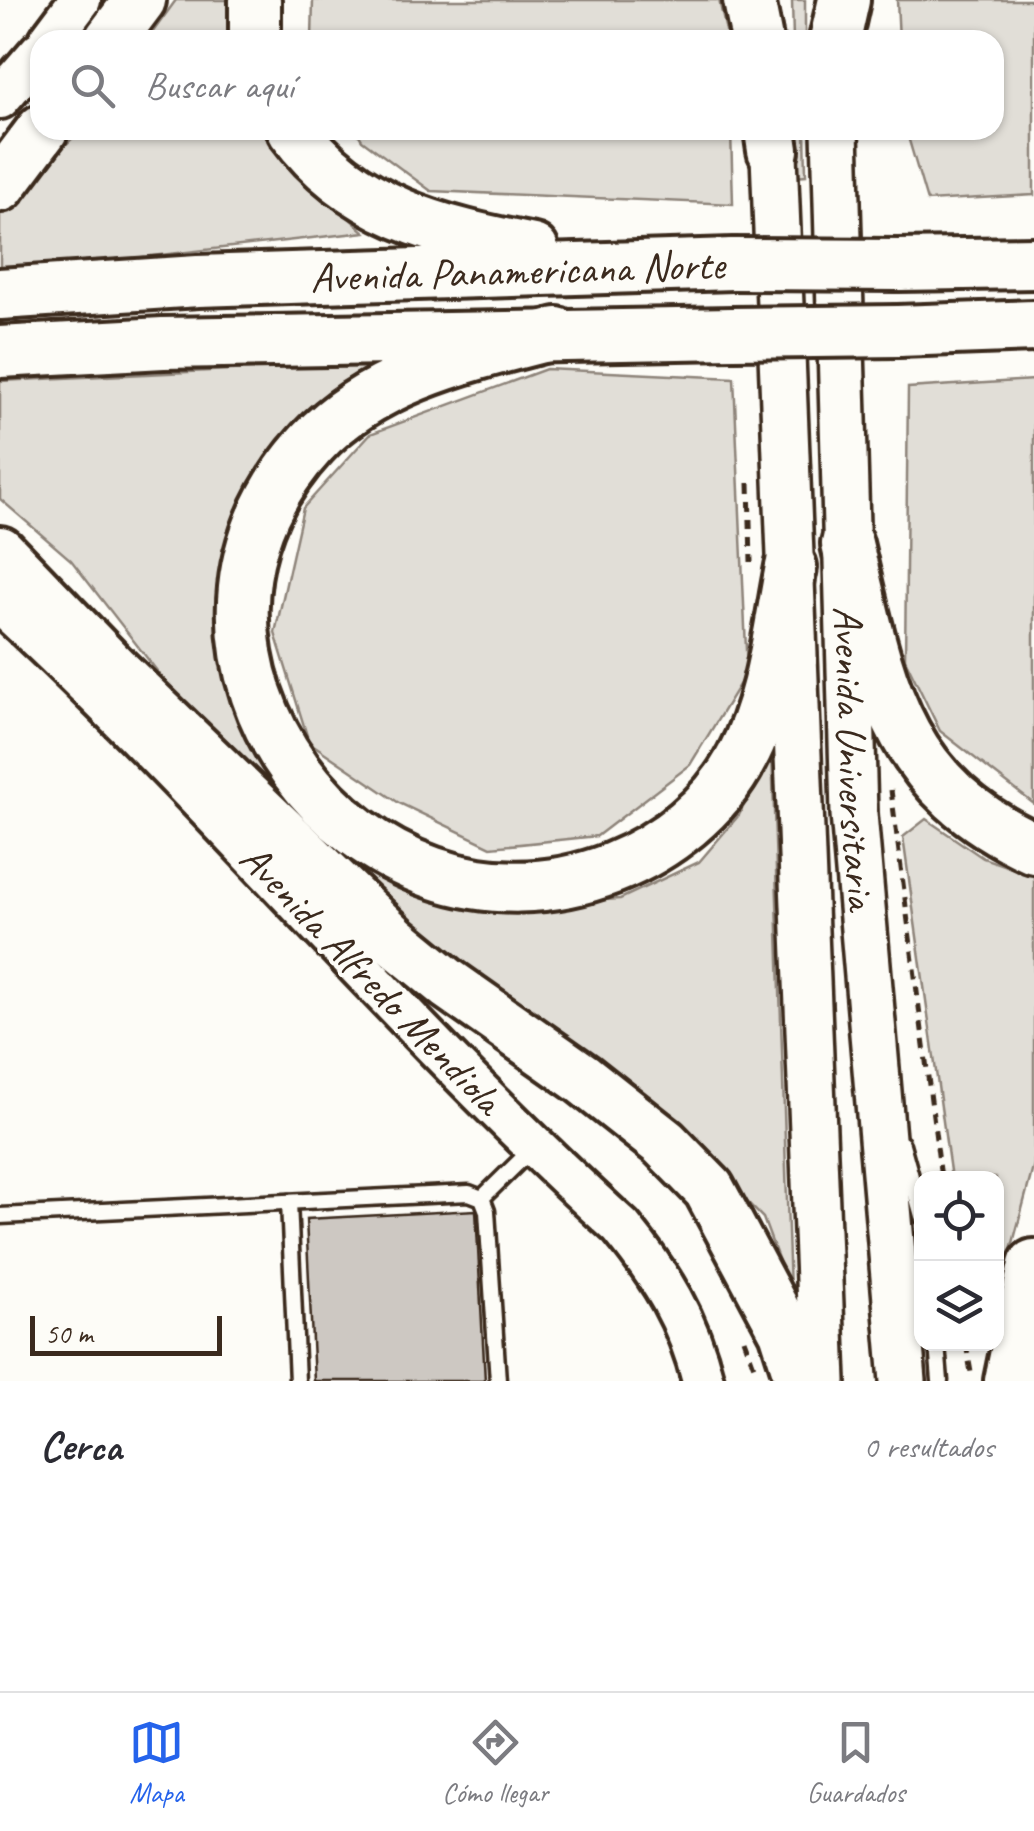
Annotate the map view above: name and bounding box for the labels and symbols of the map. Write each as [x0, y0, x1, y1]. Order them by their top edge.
street label: Avenida Panamericana Norte [310, 238, 728, 304]
street label: Avenida Universitaria [822, 605, 889, 915]
street label: Avenida Alfredo Mendiola [228, 833, 516, 1128]
scale bar [30, 1311, 222, 1356]

